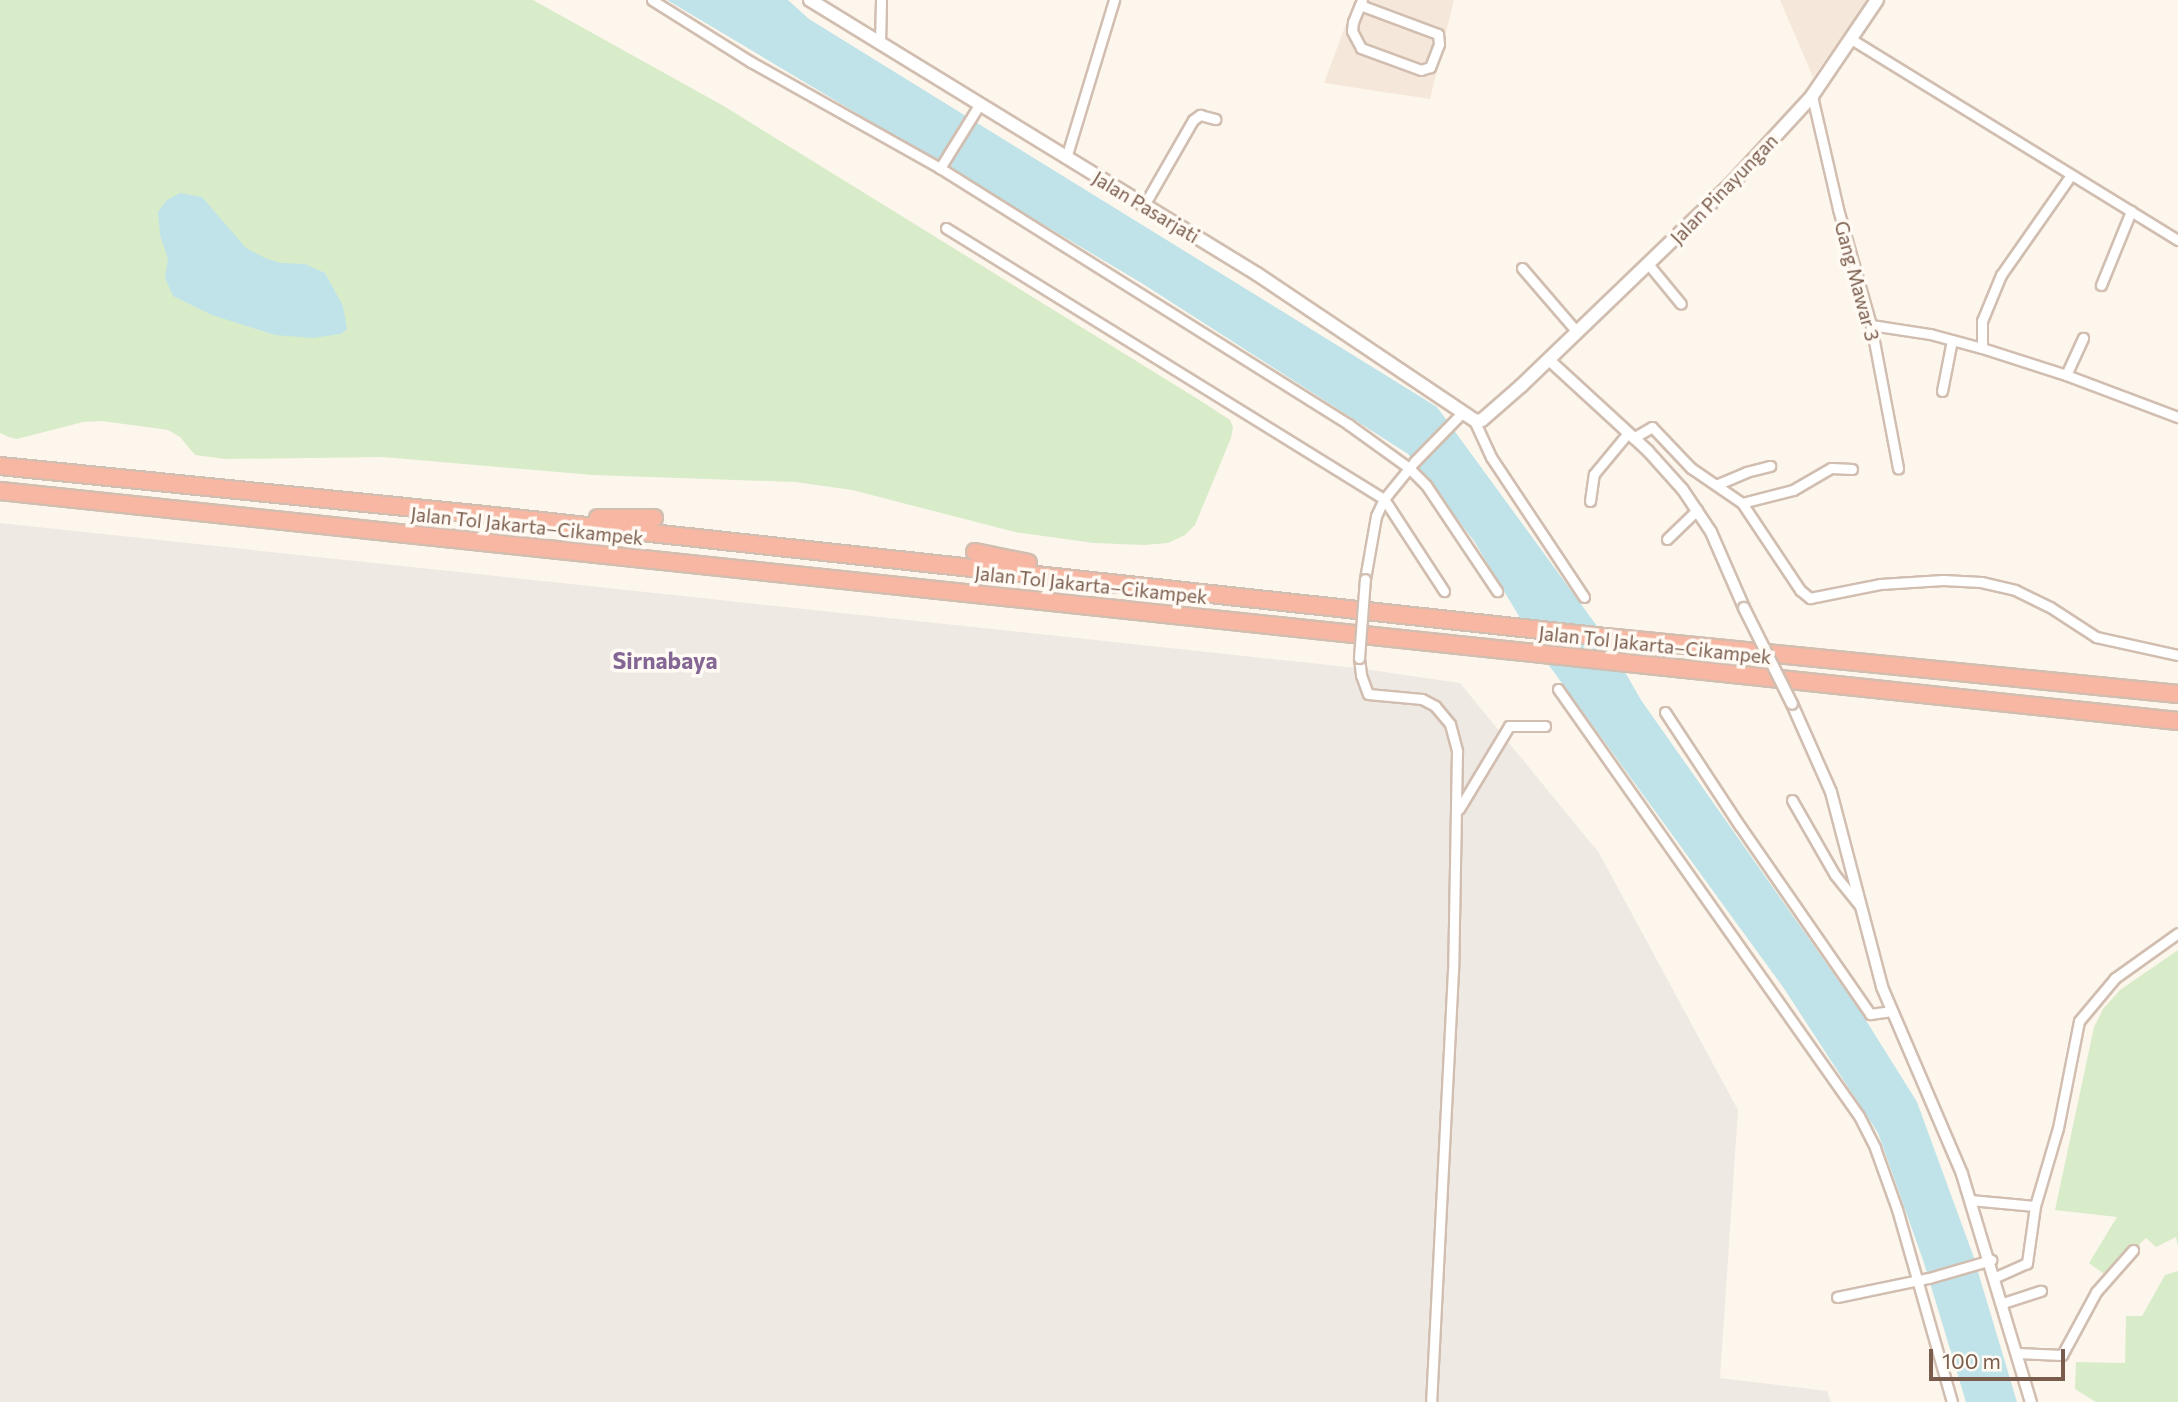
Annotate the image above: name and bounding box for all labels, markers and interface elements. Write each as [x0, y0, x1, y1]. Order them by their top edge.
street label: Jalan Pinayungan [1666, 129, 1782, 249]
street label: Jalan Pasarjati [1089, 166, 1203, 248]
street label: Gang Mawar 3 [1830, 218, 1884, 344]
street label: Jalan Tol Jakarta–Cikampek [410, 502, 644, 550]
street label: Jalan Tol Jakarta–Cikampek [974, 561, 1208, 609]
street label: Jalan Tol Jakarta–Cikampek [1538, 621, 1772, 669]
district label: Sirnabaya [612, 646, 718, 674]
scale bar [1933, 1336, 2070, 1380]
text: 100 m [1942, 1348, 2001, 1373]

